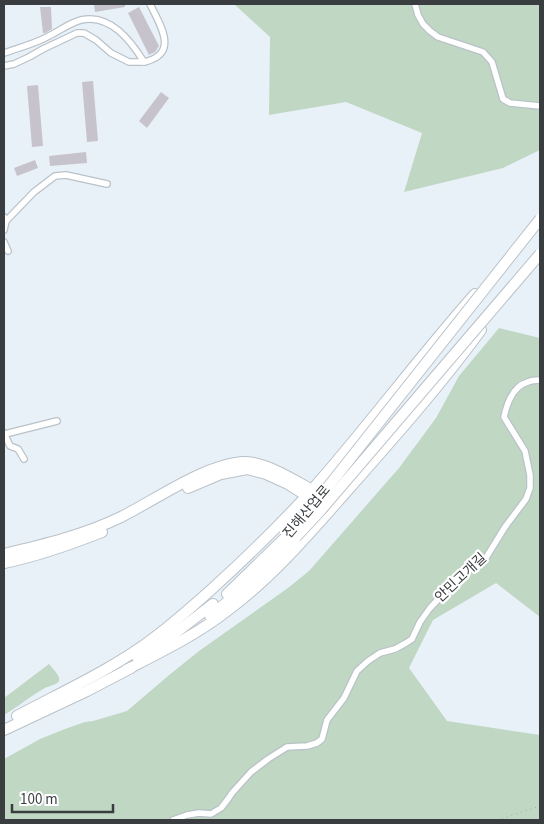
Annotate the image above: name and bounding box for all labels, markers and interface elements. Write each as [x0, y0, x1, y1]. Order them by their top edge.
street label: 진해산업로 [279, 481, 335, 543]
street label: 안민고개길 [431, 549, 491, 607]
scale bar [12, 782, 114, 814]
text: 100 m [20, 789, 58, 810]

